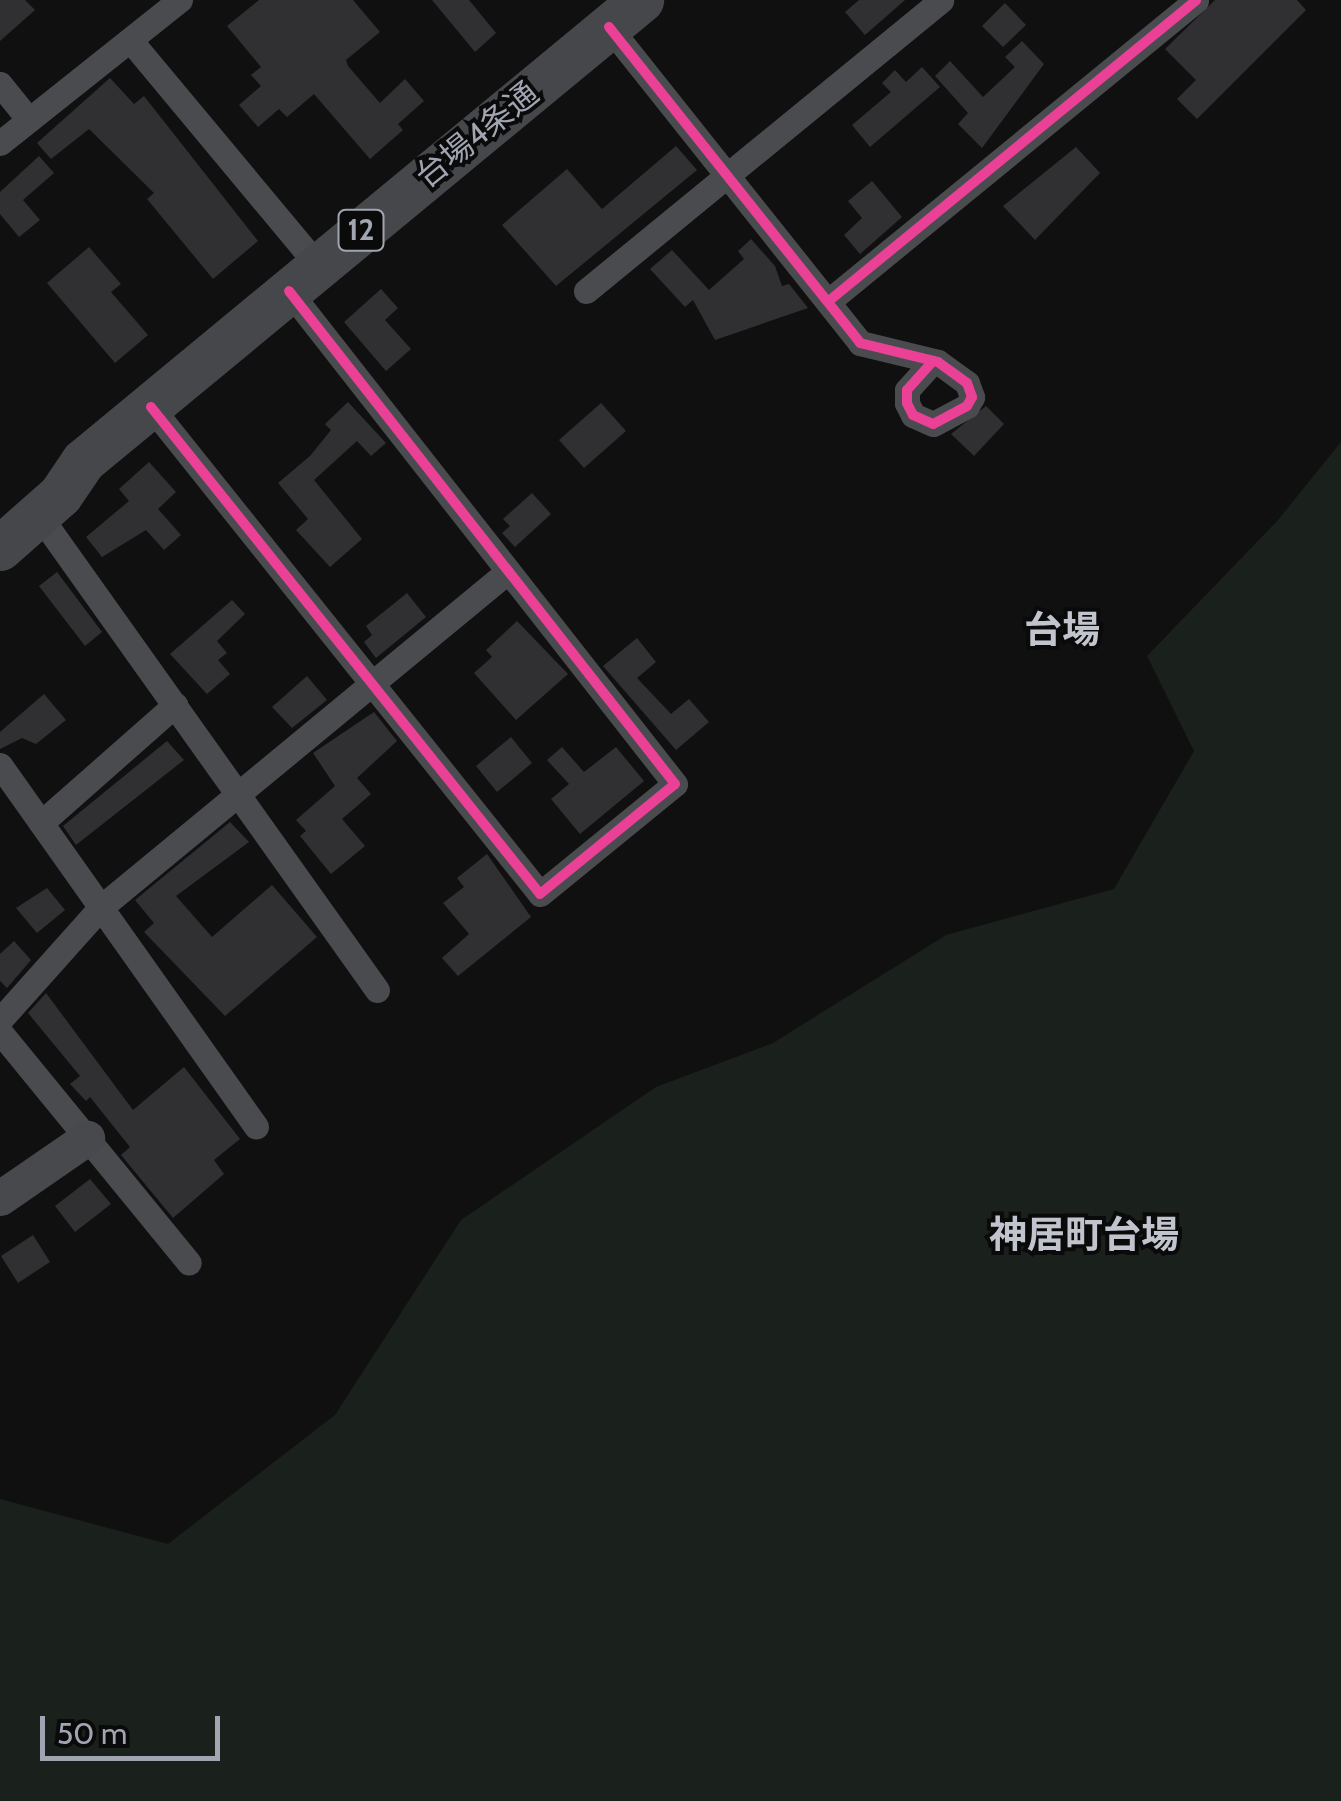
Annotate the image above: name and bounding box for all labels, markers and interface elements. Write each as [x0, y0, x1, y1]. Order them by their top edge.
street label: 台場4条通 [408, 74, 546, 196]
road number: 12 [336, 205, 386, 255]
district label: 台場 [1024, 607, 1100, 653]
district label: 神居町台場 [989, 1212, 1179, 1258]
scale bar [45, 1696, 225, 1758]
text: 50 m [57, 1715, 127, 1752]

